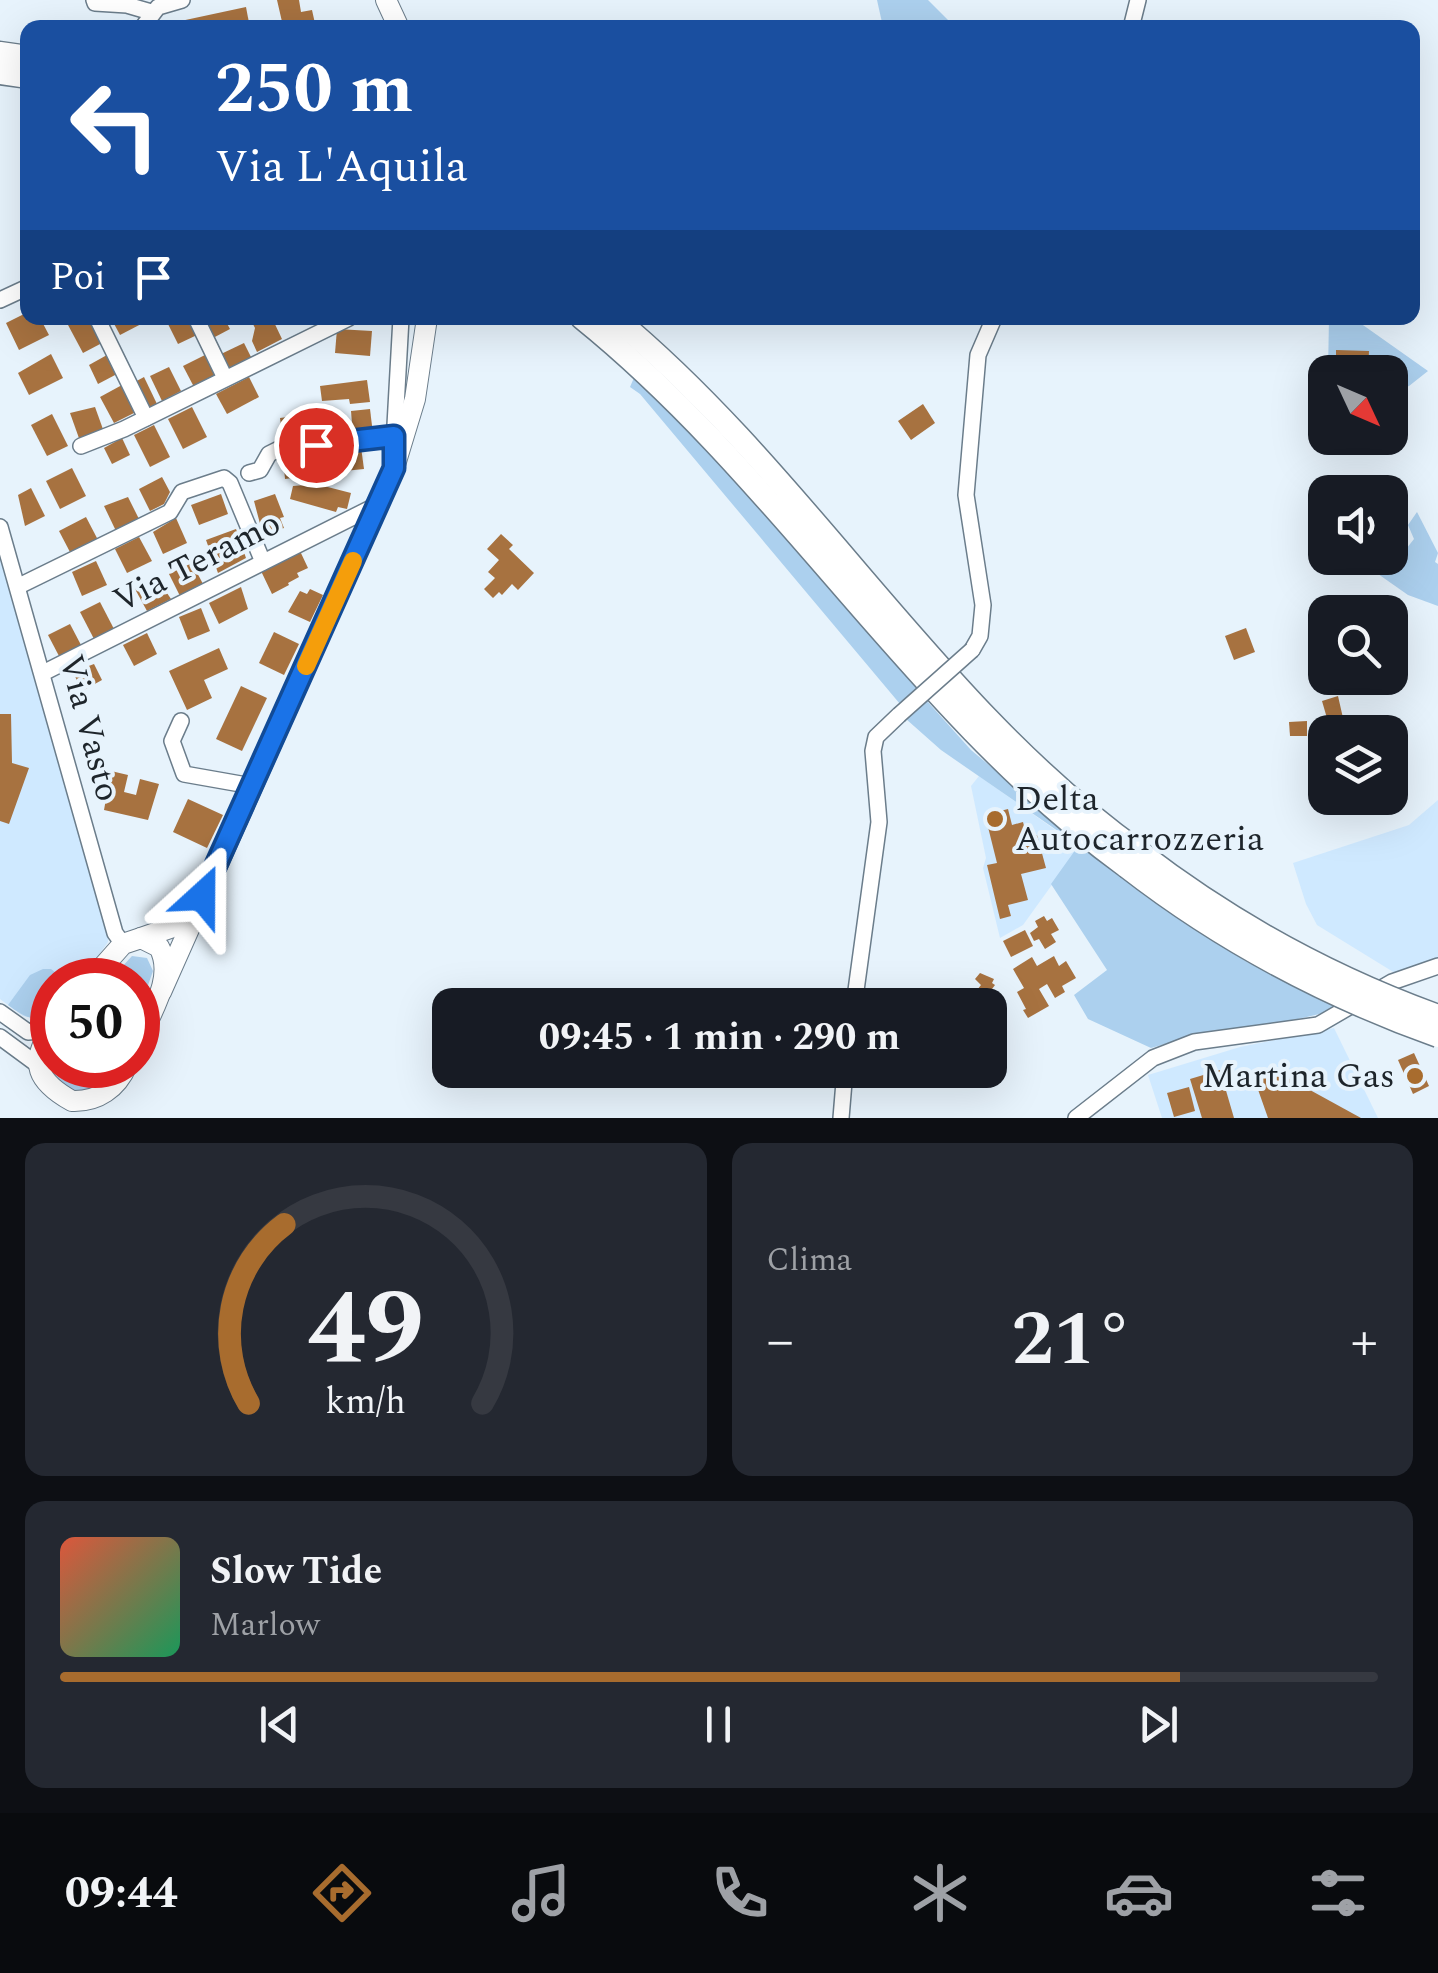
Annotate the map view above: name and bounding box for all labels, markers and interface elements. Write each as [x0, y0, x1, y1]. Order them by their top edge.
text: 250 m [215, 37, 413, 143]
icon: left [50, 60, 180, 190]
text: Via L'Aquila [215, 133, 468, 202]
text: Poi [50, 249, 106, 307]
icon: arrive [126, 250, 181, 305]
north arrow [1308, 355, 1408, 455]
map controls [1308, 355, 1408, 815]
pin [274, 403, 359, 488]
icon: arrive [289, 418, 344, 473]
button: sound [1308, 475, 1408, 575]
street label: Via Teramo [104, 497, 290, 627]
button: search [1308, 595, 1408, 695]
street label: Via Vasto [44, 649, 134, 807]
button: layers [1308, 715, 1408, 815]
place label: Delta Autocarrozzeria [1015, 773, 1264, 866]
marker: Delta Autocarrozzeria [984, 808, 1006, 830]
position arrow [150, 844, 254, 948]
speed limit sign: 50 [30, 958, 160, 1088]
text: 09:45 · 1 min · 290 m [539, 1009, 900, 1067]
place label: Martina Gas [1202, 1050, 1395, 1103]
marker: Martina Gas [1404, 1065, 1426, 1087]
text: Clima [767, 1236, 852, 1285]
text: 49 [307, 1251, 424, 1409]
text: 21° [1011, 1284, 1133, 1398]
text: − [767, 1300, 794, 1383]
text: + [1350, 1300, 1378, 1383]
text: km/h [326, 1375, 406, 1430]
text: Slow Tide [210, 1543, 382, 1601]
text: Marlow [210, 1601, 320, 1650]
icon: previous [252, 1697, 307, 1752]
icon: pause [691, 1697, 746, 1752]
icon: next [1131, 1697, 1186, 1752]
icon: directions [307, 1858, 377, 1928]
icon: music [506, 1858, 576, 1928]
icon: phone [705, 1858, 775, 1928]
icon: climate [905, 1858, 975, 1928]
icon: car [1104, 1858, 1174, 1928]
icon: filters [1303, 1858, 1373, 1928]
text: 09:44 [65, 1859, 178, 1928]

